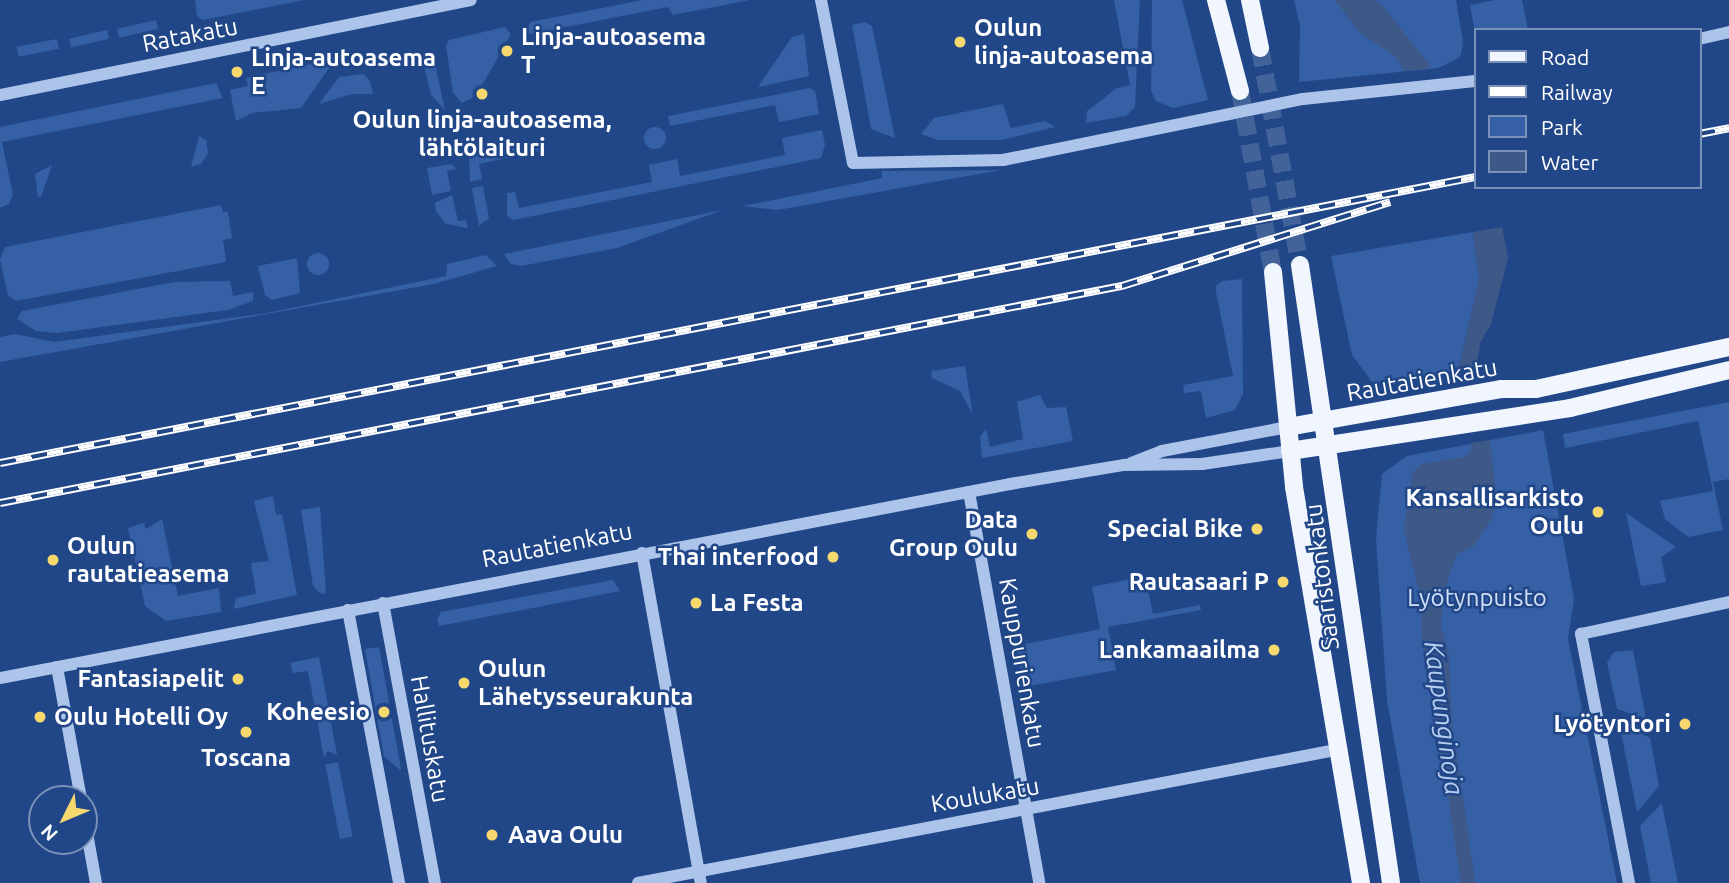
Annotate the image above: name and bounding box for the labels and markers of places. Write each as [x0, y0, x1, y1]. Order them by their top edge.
place label: Oulun linja-autoasema [974, 14, 1153, 70]
place label: Linja-autoasema T [521, 23, 706, 79]
marker: Oulun linja-autoasema [952, 34, 968, 50]
marker: Linja-autoasema T [499, 43, 515, 59]
place label: Linja-autoasema E [251, 44, 436, 100]
marker: Linja-autoasema E [229, 64, 245, 80]
marker: Oulun linja-autoasema, lähtölaituri [474, 86, 490, 102]
place label: Oulun linja-autoasema, lähtölaituri [352, 106, 612, 162]
place label: Kansallisarkisto Oulu [1405, 484, 1584, 540]
marker: Kansallisarkisto Oulu [1590, 504, 1606, 520]
place label: Data Group Oulu [889, 506, 1018, 562]
place label: Special Bike [1108, 515, 1243, 543]
marker: Special Bike [1249, 521, 1265, 537]
marker: Data Group Oulu [1024, 526, 1040, 542]
place label: Oulun rautatieasema [67, 532, 229, 588]
place label: Thai interfood [658, 543, 819, 571]
marker: Thai interfood [825, 549, 841, 565]
marker: Oulun rautatieasema [45, 552, 61, 568]
place label: Rautasaari P [1129, 568, 1269, 596]
marker: Rautasaari P [1275, 574, 1291, 590]
place label: La Festa [710, 589, 804, 617]
marker: La Festa [688, 595, 704, 611]
place label: Lankamaailma [1099, 636, 1260, 664]
marker: Lankamaailma [1266, 642, 1282, 658]
place label: Oulun Lähetysseurakunta [478, 655, 693, 711]
place label: Fantasiapelit [78, 665, 224, 693]
marker: Fantasiapelit [230, 671, 246, 687]
marker: Oulun Lähetysseurakunta [456, 675, 472, 691]
place label: Koheesio [266, 698, 370, 726]
place label: Oulu Hotelli Oy [54, 703, 228, 731]
marker: Koheesio [376, 704, 392, 720]
marker: Oulu Hotelli Oy [32, 709, 48, 725]
place label: Lyötyntori [1554, 710, 1671, 738]
marker: Lyötyntori [1677, 716, 1693, 732]
marker: Toscana [238, 724, 254, 740]
place label: Toscana [201, 744, 291, 772]
place label: Aava Oulu [508, 821, 623, 849]
marker: Aava Oulu [482, 825, 502, 845]

